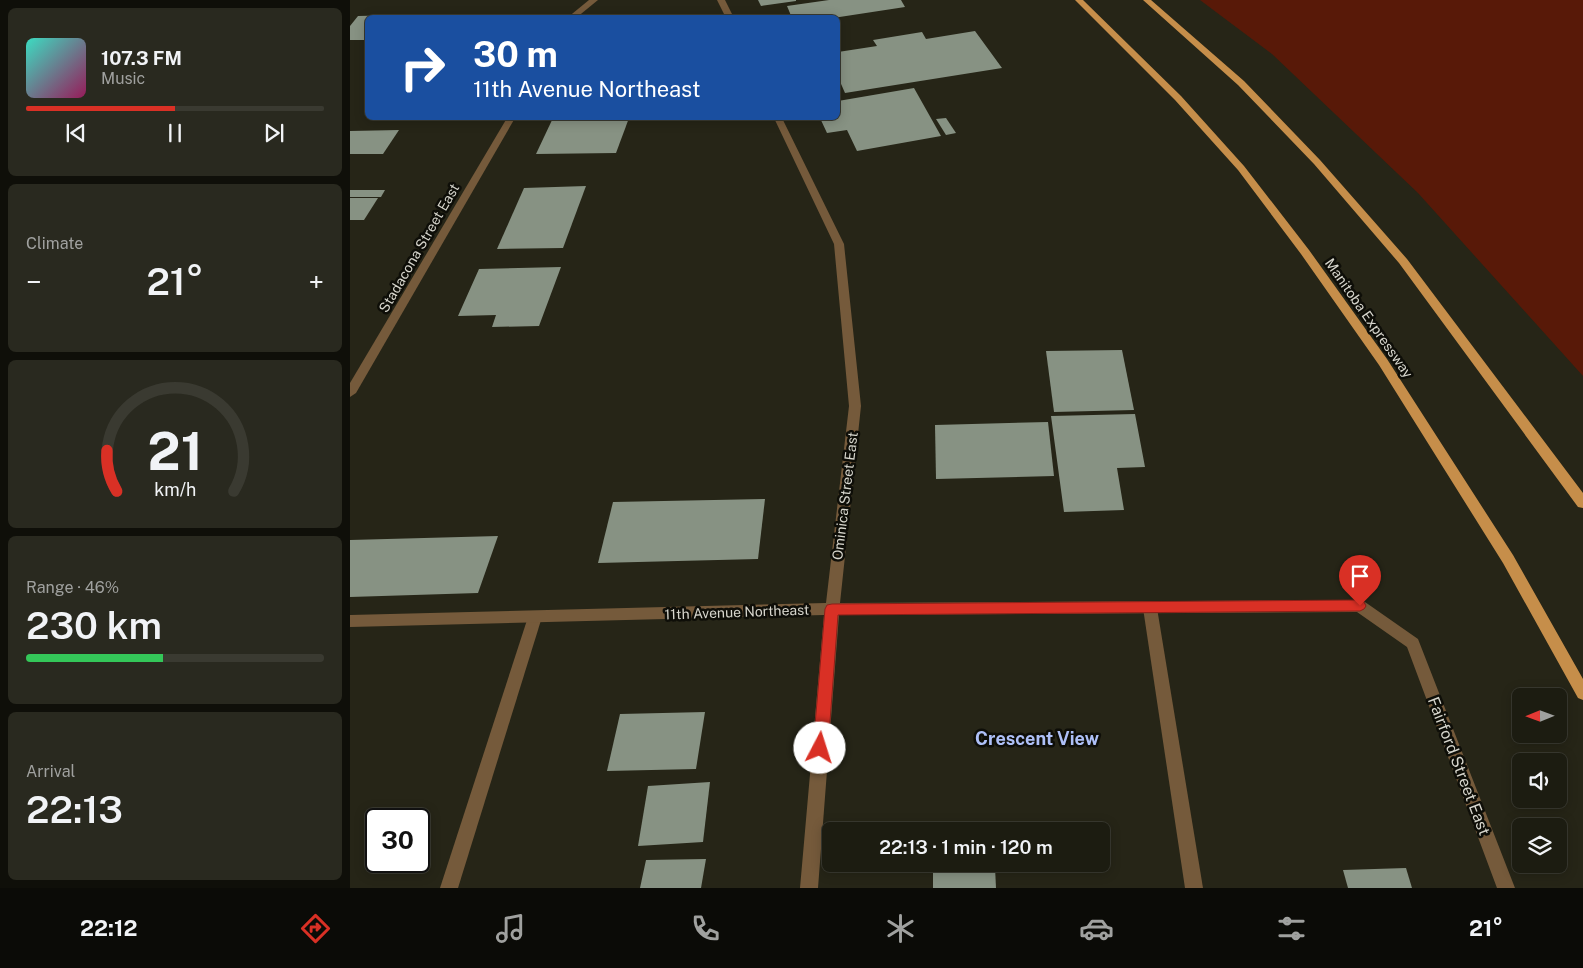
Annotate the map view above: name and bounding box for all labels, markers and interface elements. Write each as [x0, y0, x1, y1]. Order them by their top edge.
text: 30 m [473, 34, 558, 75]
icon: right [390, 35, 455, 100]
text: 107.3 FM [101, 47, 182, 69]
text: Music [101, 69, 145, 88]
text: 11th Avenue Northeast [473, 76, 700, 102]
icon: previous [62, 119, 90, 147]
icon: pause [161, 119, 189, 147]
icon: next [260, 119, 288, 147]
street label: Stadacona Street East [376, 181, 462, 315]
text: Climate [26, 234, 83, 253]
street label: Manitoba Expressway [1322, 255, 1417, 381]
text: 21° [146, 259, 204, 304]
text: − [26, 265, 42, 298]
text: + [308, 265, 324, 298]
text: 21 [147, 421, 203, 482]
street label: Ominica Street East [829, 431, 861, 561]
text: km/h [154, 479, 196, 500]
pin [1339, 555, 1381, 606]
icon: arrive [1346, 562, 1374, 590]
text: Range · 46% [26, 578, 119, 597]
street label: 11th Avenue Northeast [664, 601, 810, 623]
text: 230 km [26, 603, 162, 648]
north arrow [1512, 688, 1568, 742]
map controls [1512, 688, 1567, 873]
street label: Fairford Street East [1424, 694, 1494, 838]
position arrow [793, 721, 845, 773]
district label: Crescent View [975, 728, 1099, 749]
button: sound [1512, 753, 1567, 808]
text: Arrival [26, 762, 75, 781]
text: 22:13 [26, 787, 123, 832]
speed limit sign: 30 [365, 808, 430, 873]
button: layers [1512, 818, 1567, 873]
text: 22:13 · 1 min · 120 m [879, 836, 1053, 858]
icon: directions [298, 911, 333, 946]
icon: music [493, 911, 528, 946]
icon: phone [688, 911, 723, 946]
icon: climate [883, 911, 918, 946]
icon: car [1079, 911, 1114, 946]
icon: filters [1274, 911, 1309, 946]
text: 22:12 [80, 915, 137, 941]
text: 21° [1469, 915, 1503, 941]

